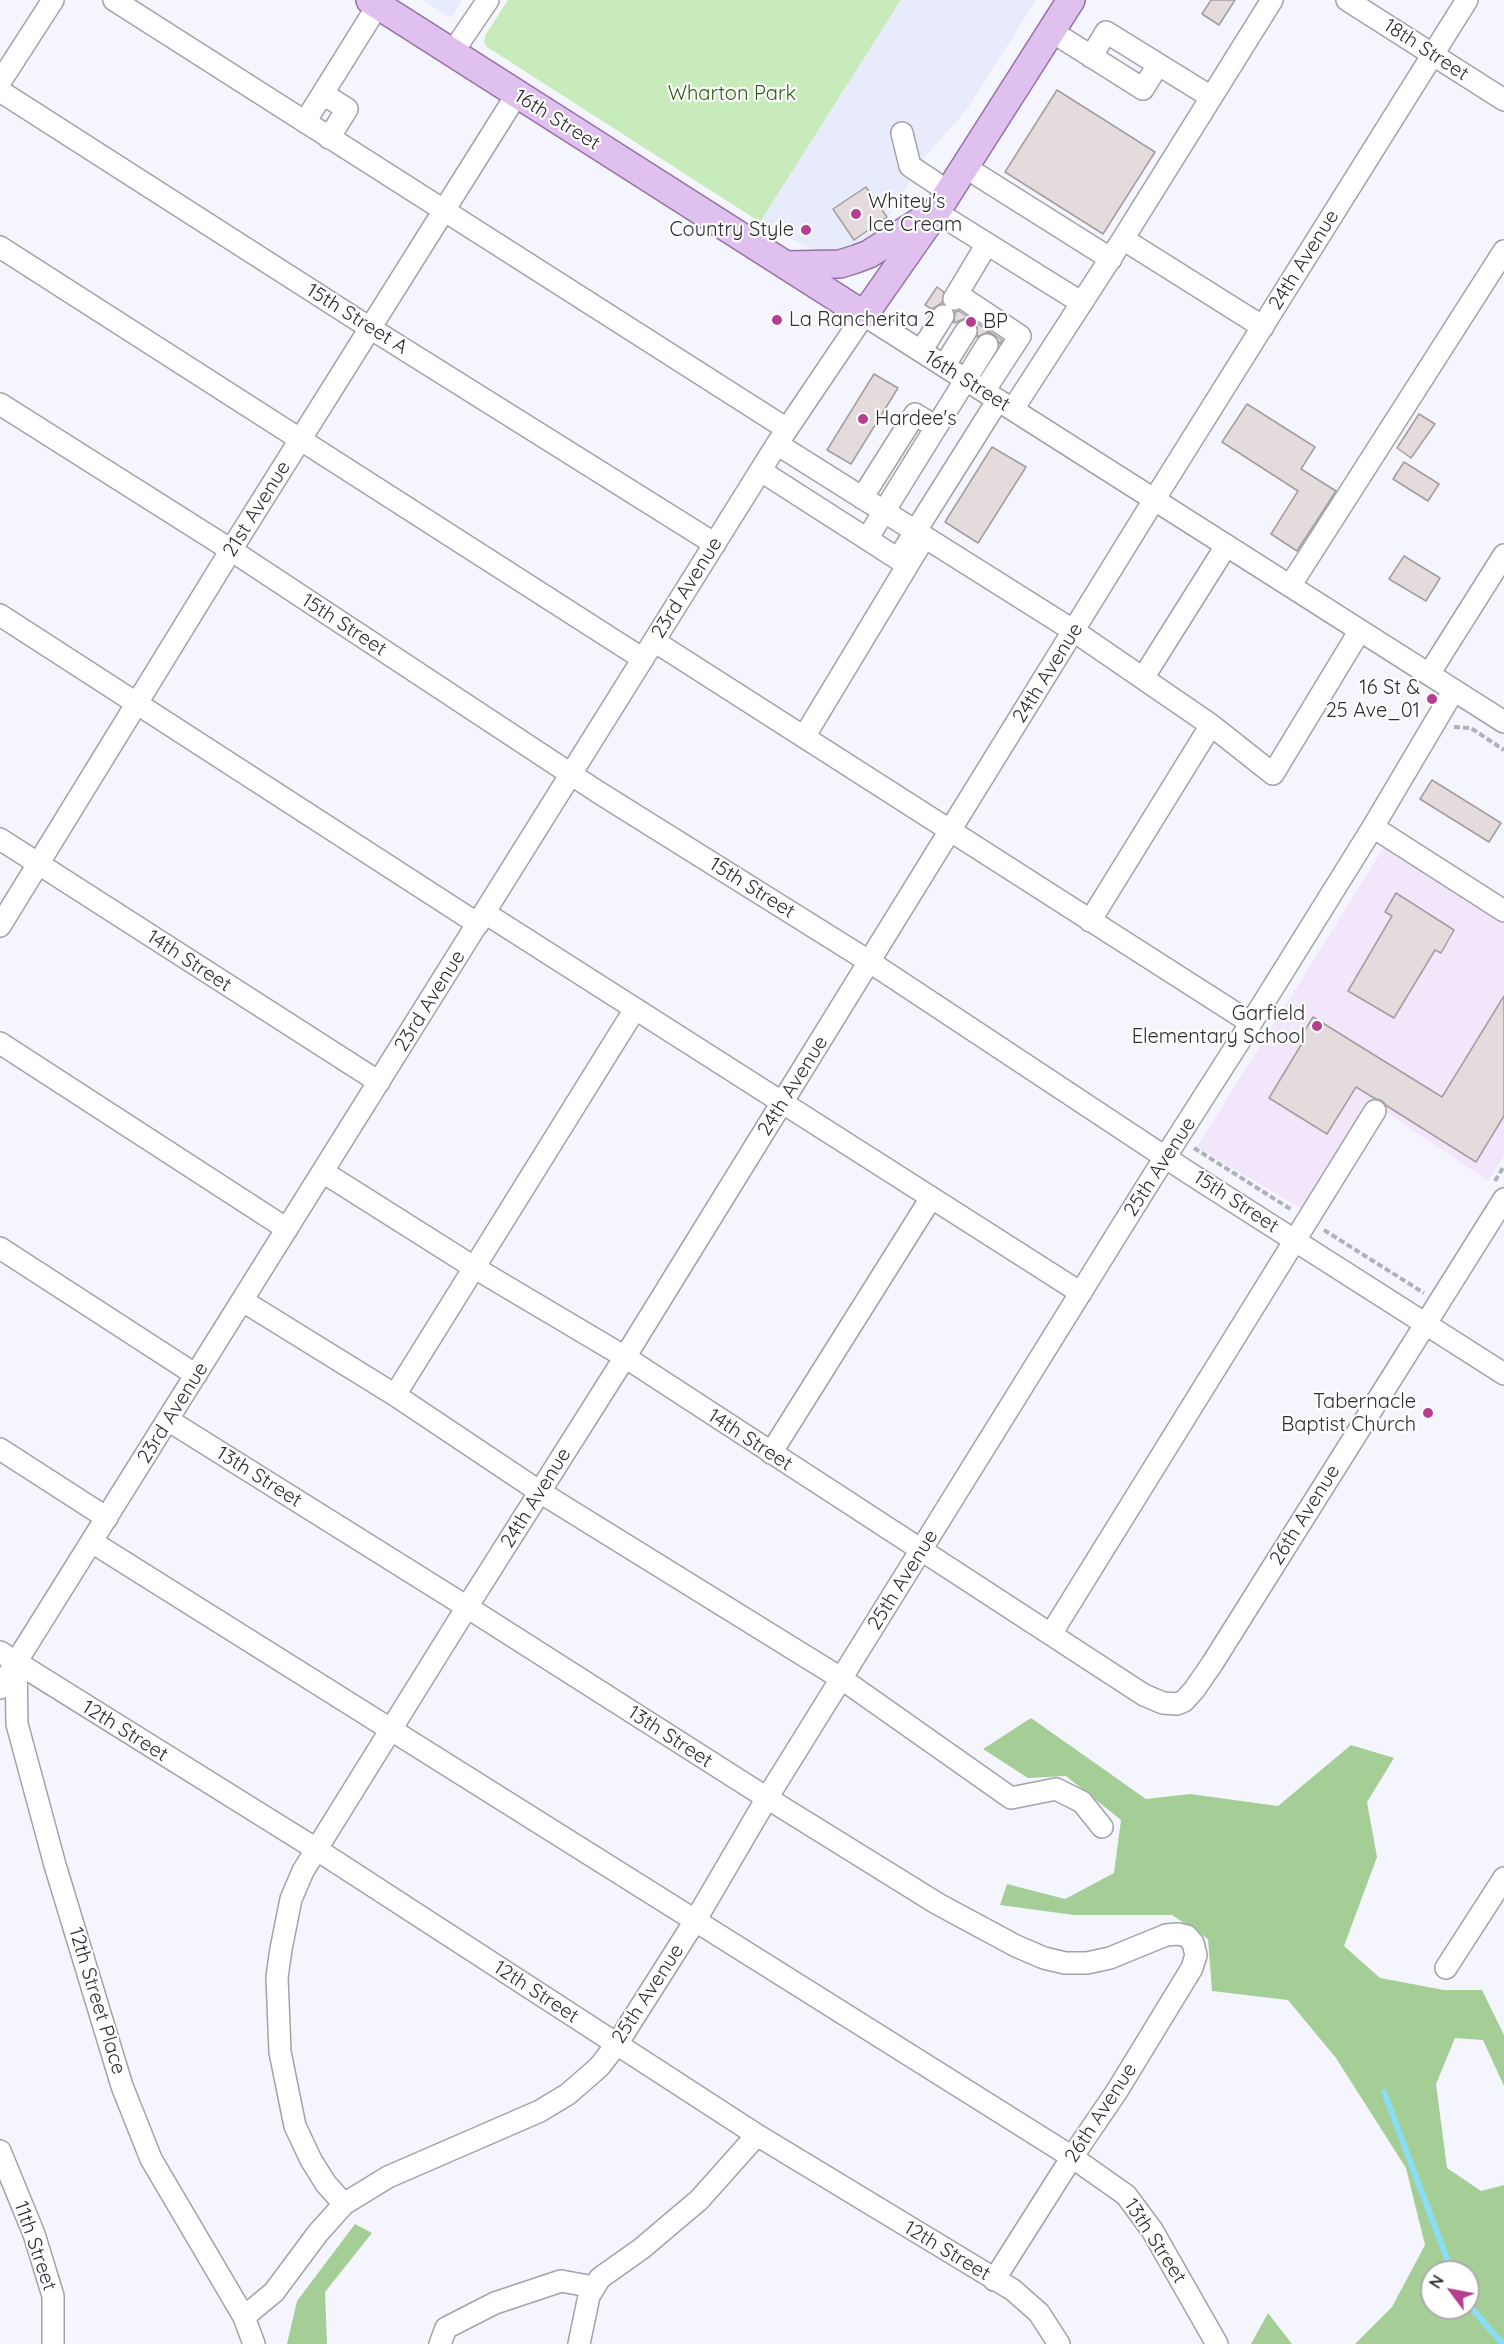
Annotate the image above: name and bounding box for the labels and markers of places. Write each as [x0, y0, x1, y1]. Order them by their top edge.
place label: Whitey's Ice Cream [868, 190, 962, 237]
marker: Whitey's Ice Cream [849, 207, 863, 221]
place label: Country Style [670, 218, 794, 242]
marker: Country Style [799, 223, 813, 237]
place label: La Rancherita 2 [789, 308, 935, 332]
place label: BP [983, 310, 1008, 334]
marker: La Rancherita 2 [770, 313, 784, 327]
marker: BP [964, 315, 978, 329]
place label: Hardee's [875, 407, 957, 431]
marker: Hardee's [856, 412, 870, 426]
place label: 16 St & 25 Ave_01 [1326, 676, 1420, 723]
marker: 16 St & 25 Ave_01 [1425, 692, 1439, 706]
place label: Garfield Elementary School [1132, 1002, 1305, 1049]
marker: Garfield Elementary School [1310, 1019, 1324, 1033]
place label: Tabernacle Baptist Church [1281, 1390, 1416, 1437]
marker: Tabernacle Baptist Church [1421, 1406, 1435, 1420]

